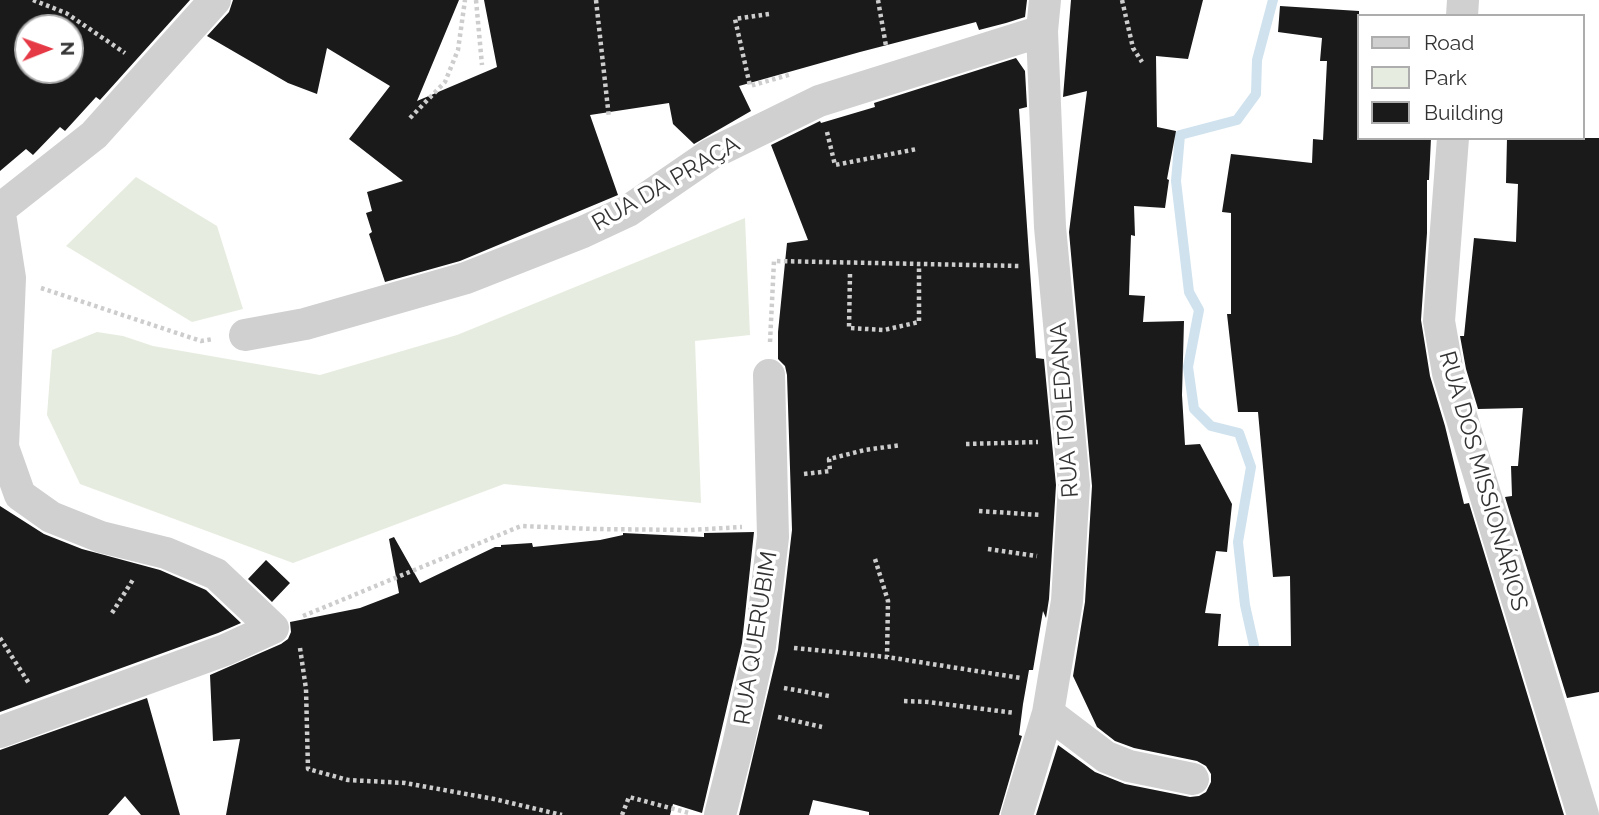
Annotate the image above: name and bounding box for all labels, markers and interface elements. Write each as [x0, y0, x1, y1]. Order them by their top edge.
north arrow [14, 14, 84, 84]
legend [1358, 14, 1585, 140]
text: Road [1424, 30, 1474, 55]
text: N [57, 41, 79, 56]
text: Park [1424, 65, 1467, 90]
text: Building [1424, 100, 1504, 125]
street label: RUA DA PRAÇA [587, 131, 745, 237]
street label: RUA TOLEDANA [1045, 321, 1085, 499]
street label: RUA DOS MISSIONÁRIOS [1433, 348, 1533, 614]
street label: RUA QUERUBIM [729, 549, 783, 727]

